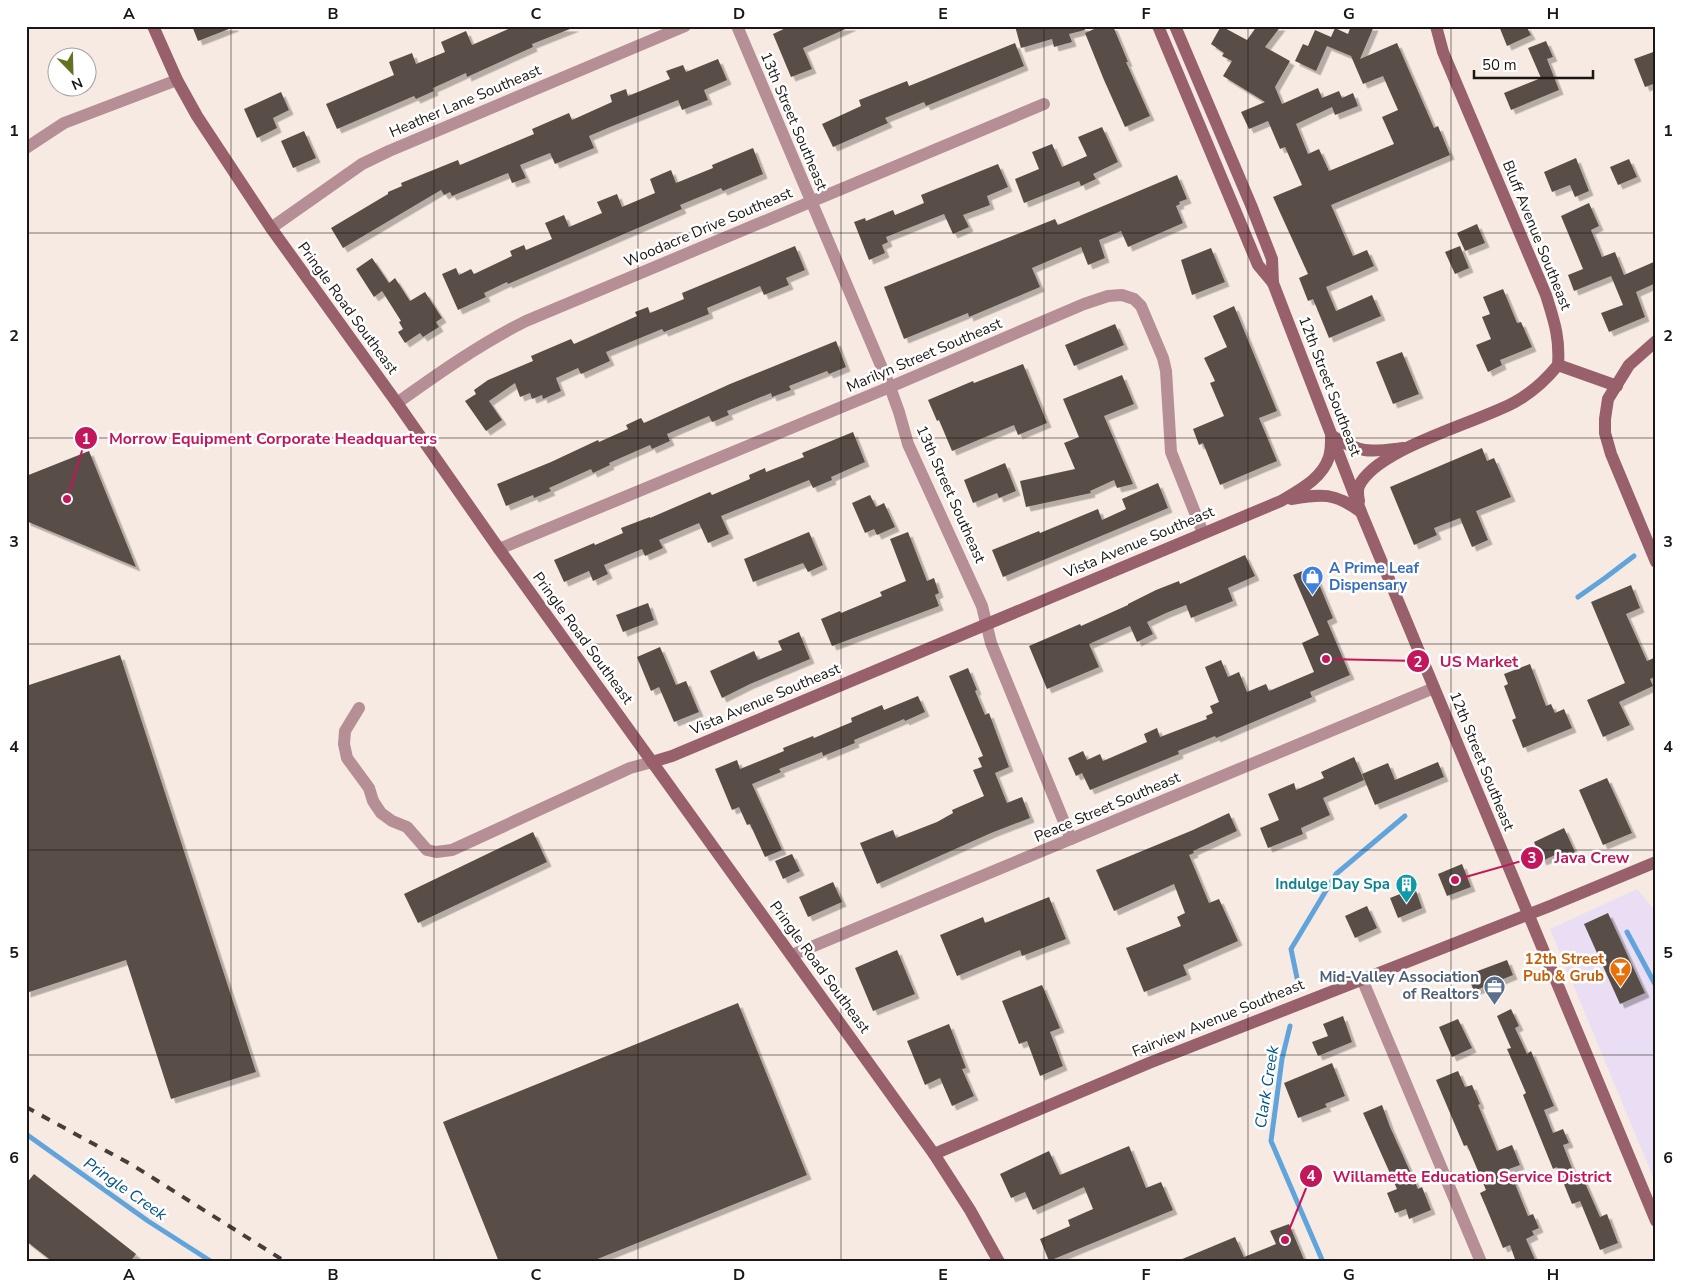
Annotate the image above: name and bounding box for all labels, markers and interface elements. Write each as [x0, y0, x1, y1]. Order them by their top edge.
text: A [123, 3, 135, 25]
text: B [327, 3, 339, 25]
text: C [531, 3, 542, 25]
text: D [733, 3, 745, 25]
text: E [938, 3, 948, 25]
text: F [1142, 3, 1151, 25]
text: G [1343, 3, 1355, 25]
text: H [1547, 3, 1559, 25]
north arrow [48, 48, 98, 98]
scale bar [1474, 48, 1593, 80]
street label: 13th Street Southeast [756, 49, 833, 194]
text: 50 m [1482, 55, 1517, 75]
street label: Heather Lane Southeast [386, 60, 545, 142]
text: N [68, 73, 85, 94]
text: 1 [9, 120, 19, 142]
text: 1 [1663, 120, 1673, 142]
street label: Bluff Avenue Southeast [1498, 157, 1576, 313]
street label: Woodacre Drive Southeast [621, 182, 796, 271]
street label: Pringle Road Southeast [293, 238, 403, 379]
street label: Marilyn Street Southeast [843, 313, 1005, 397]
street label: 12th Street Southeast [1294, 313, 1366, 460]
text: 2 [9, 325, 19, 347]
text: 2 [1663, 325, 1673, 347]
street label: 13th Street Southeast [912, 422, 991, 567]
callout: Morrow Equipment Corporate Headquarters [74, 423, 447, 454]
text: Morrow Equipment Corporate Headquarters [109, 428, 437, 450]
text: 1 [81, 429, 91, 449]
street label: Vista Avenue Southeast [1060, 501, 1218, 583]
text: 3 [9, 531, 19, 553]
text: 3 [1663, 531, 1673, 553]
place label: A Prime Leaf Dispensary [1329, 558, 1420, 595]
shop icon: A Prime Leaf Dispensary [1301, 565, 1325, 596]
street label: Pringle Road Southeast [528, 568, 638, 709]
callout: US Market [1405, 646, 1529, 677]
text: US Market [1440, 651, 1519, 673]
text: 2 [1413, 652, 1423, 672]
street label: Vista Avenue Southeast [686, 658, 844, 740]
street label: 12th Street Southeast [1445, 688, 1519, 834]
text: 4 [9, 736, 19, 758]
text: 4 [1663, 736, 1673, 758]
street label: Peace Street Southeast [1031, 767, 1184, 847]
callout: Java Crew [1520, 842, 1640, 873]
text: Java Crew [1554, 847, 1630, 869]
text: 3 [1527, 848, 1537, 868]
building icon: Indulge Day Spa [1394, 872, 1418, 903]
place label: Indulge Day Spa [1275, 874, 1390, 894]
street label: Pringle Road Southeast [765, 897, 875, 1038]
text: 5 [9, 942, 19, 964]
text: 5 [1663, 942, 1673, 964]
place label: 12th Street Pub & Grub [1523, 949, 1604, 986]
bar icon: 12th Street Pub & Grub [1608, 956, 1632, 987]
place label: Mid-Valley Association of Realtors [1320, 967, 1479, 1004]
street label: Fairview Avenue Southeast [1129, 974, 1308, 1062]
office icon: Mid-Valley Association of Realtors [1483, 974, 1507, 1005]
water label: Clark Creek [1250, 1043, 1285, 1130]
text: 6 [9, 1147, 19, 1169]
text: 6 [1663, 1147, 1673, 1169]
water label: Pringle Creek [79, 1152, 172, 1226]
callout: Willamette Education Service District [1298, 1160, 1622, 1191]
text: 4 [1306, 1166, 1316, 1186]
text: Willamette Education Service District [1333, 1166, 1612, 1188]
text: A [123, 1264, 135, 1286]
text: B [327, 1264, 339, 1286]
text: C [531, 1264, 542, 1286]
text: D [733, 1264, 745, 1286]
text: E [938, 1264, 948, 1286]
text: F [1142, 1264, 1151, 1286]
text: G [1343, 1264, 1355, 1286]
text: H [1547, 1264, 1559, 1286]

